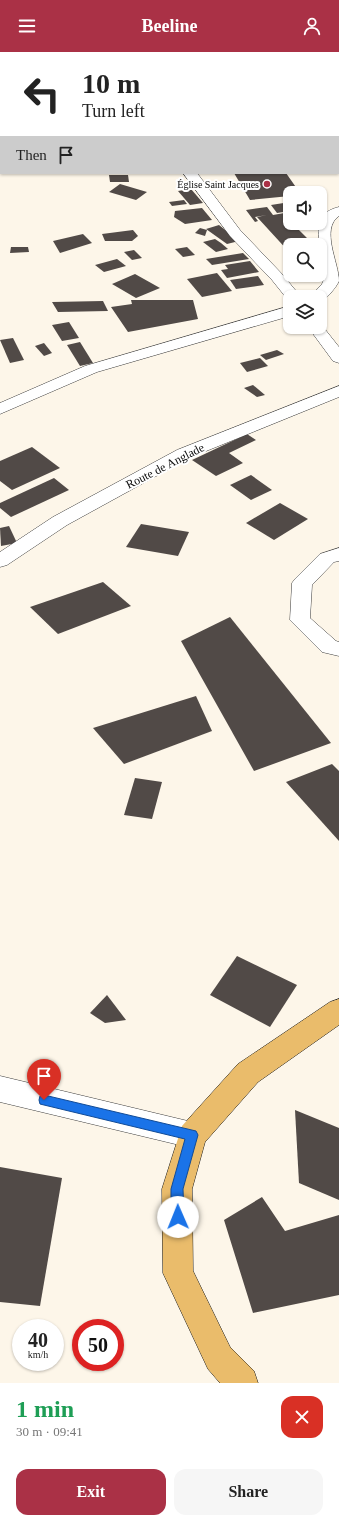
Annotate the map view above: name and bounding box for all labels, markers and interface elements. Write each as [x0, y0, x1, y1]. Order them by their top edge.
icon: menu [16, 15, 38, 37]
icon: person [301, 15, 323, 37]
text: Beeline [142, 16, 198, 36]
icon: left [16, 68, 68, 120]
text: 10 m [82, 68, 140, 99]
text: Turn left [82, 101, 145, 121]
icon: arrive [55, 144, 77, 166]
text: Then [16, 147, 47, 163]
place label: Église Saint Jacques [177, 179, 259, 190]
marker: Église Saint Jacques [262, 179, 272, 189]
map controls [283, 186, 327, 334]
button: sound [283, 186, 327, 230]
button: search [283, 238, 327, 282]
button: layers [283, 290, 327, 334]
street label: Route de Anglade [124, 440, 206, 492]
pin [27, 1059, 61, 1100]
icon: arrive [33, 1065, 55, 1087]
position arrow [157, 1196, 199, 1238]
speed limit sign: 50 [72, 1319, 124, 1371]
text: 40 [28, 1329, 48, 1351]
text: km/h [28, 1349, 48, 1360]
text: 1 min [16, 1396, 74, 1422]
button: close [281, 1396, 323, 1438]
text: 30 m · 09:41 [16, 1424, 83, 1439]
button: Exit [16, 1469, 166, 1515]
button: Share [174, 1469, 323, 1515]

